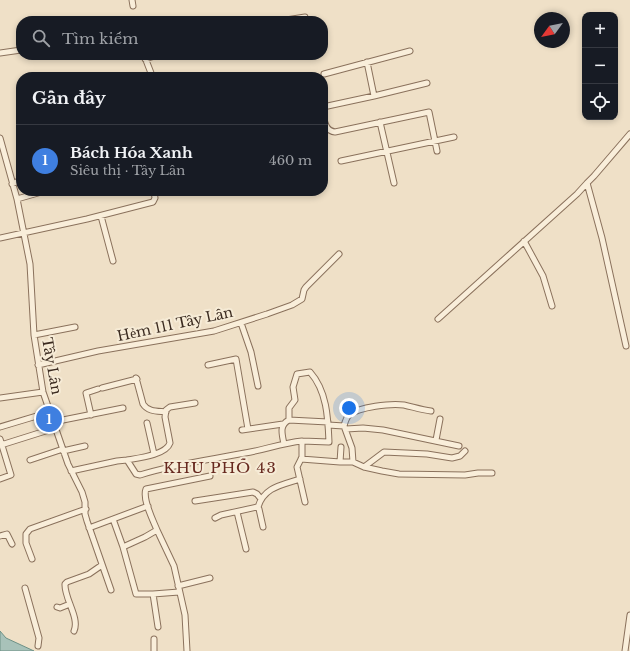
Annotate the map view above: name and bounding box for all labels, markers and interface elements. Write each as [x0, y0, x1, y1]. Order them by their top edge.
north arrow [534, 12, 570, 48]
map controls [582, 12, 618, 120]
button: + [582, 12, 618, 48]
search box [16, 16, 328, 60]
icon: search [30, 27, 52, 49]
text: Tìm kiếm [62, 29, 138, 48]
button: − [582, 48, 618, 84]
button: locate [582, 84, 618, 120]
text: Gần đây [32, 88, 106, 109]
text: Bách Hóa Xanh [70, 143, 193, 162]
text: 1 [42, 152, 48, 169]
text: 460 m [269, 152, 312, 169]
text: Siêu thị · Tây Lân [70, 162, 185, 179]
street label: Hẻm 111 Tây Lân [115, 303, 235, 345]
street label: Tây Lân [38, 336, 66, 396]
your location [339, 398, 359, 418]
pin: 1 [36, 404, 62, 434]
district label: KHU PHỐ 43 [163, 458, 277, 477]

